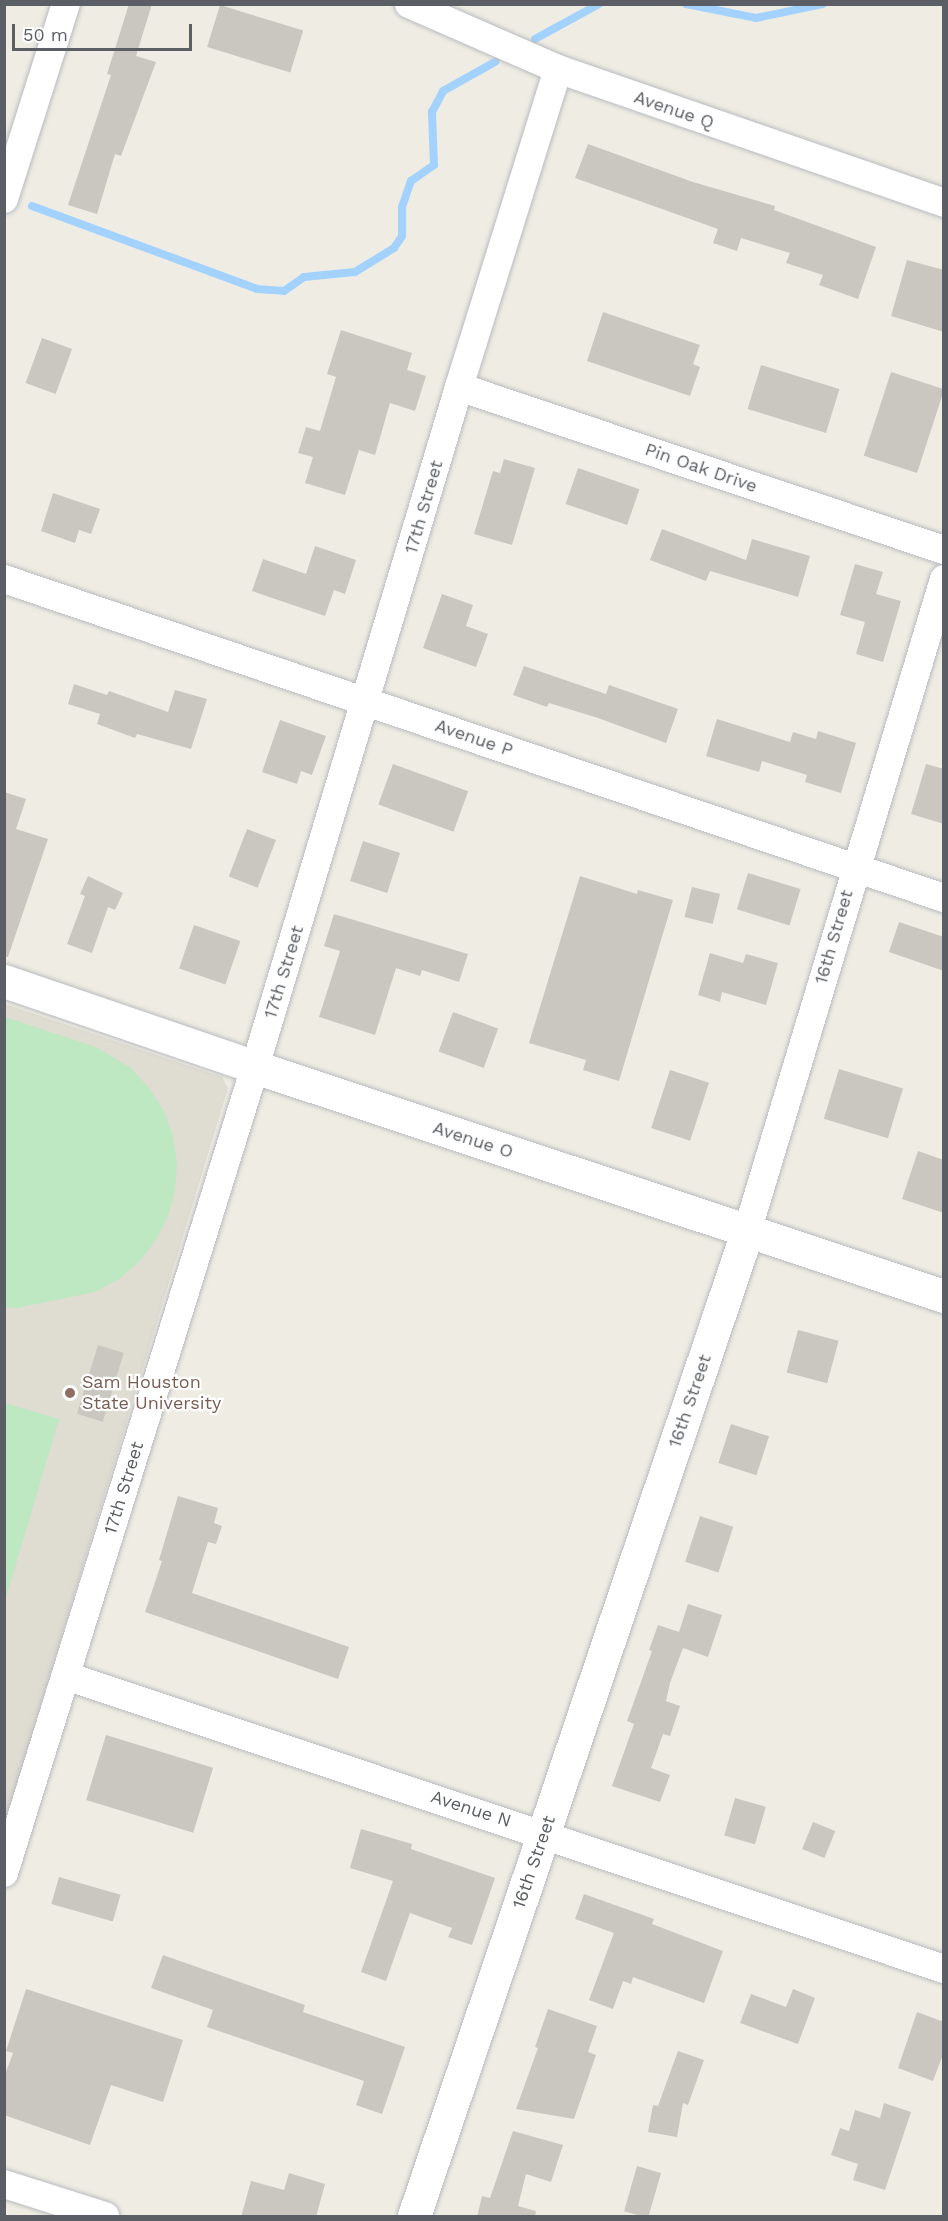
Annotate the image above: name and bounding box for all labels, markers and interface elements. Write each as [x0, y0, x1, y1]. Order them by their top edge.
scale bar [15, 12, 195, 50]
text: 50 m [23, 24, 68, 45]
street label: Avenue Q [631, 86, 717, 134]
street label: Pin Oak Drive [642, 439, 760, 497]
street label: 17th Street [400, 458, 448, 556]
street label: Avenue P [432, 715, 516, 761]
street label: 16th Street [810, 887, 858, 987]
street label: 17th Street [260, 923, 308, 1021]
street label: Avenue O [430, 1117, 516, 1163]
street label: 16th Street [664, 1352, 716, 1450]
place label: Sam Houston State University [82, 1372, 221, 1414]
marker: Sam Houston State University [63, 1386, 77, 1400]
street label: 17th Street [100, 1439, 148, 1537]
street label: Avenue N [428, 1786, 514, 1832]
street label: 16th Street [508, 1813, 560, 1911]

